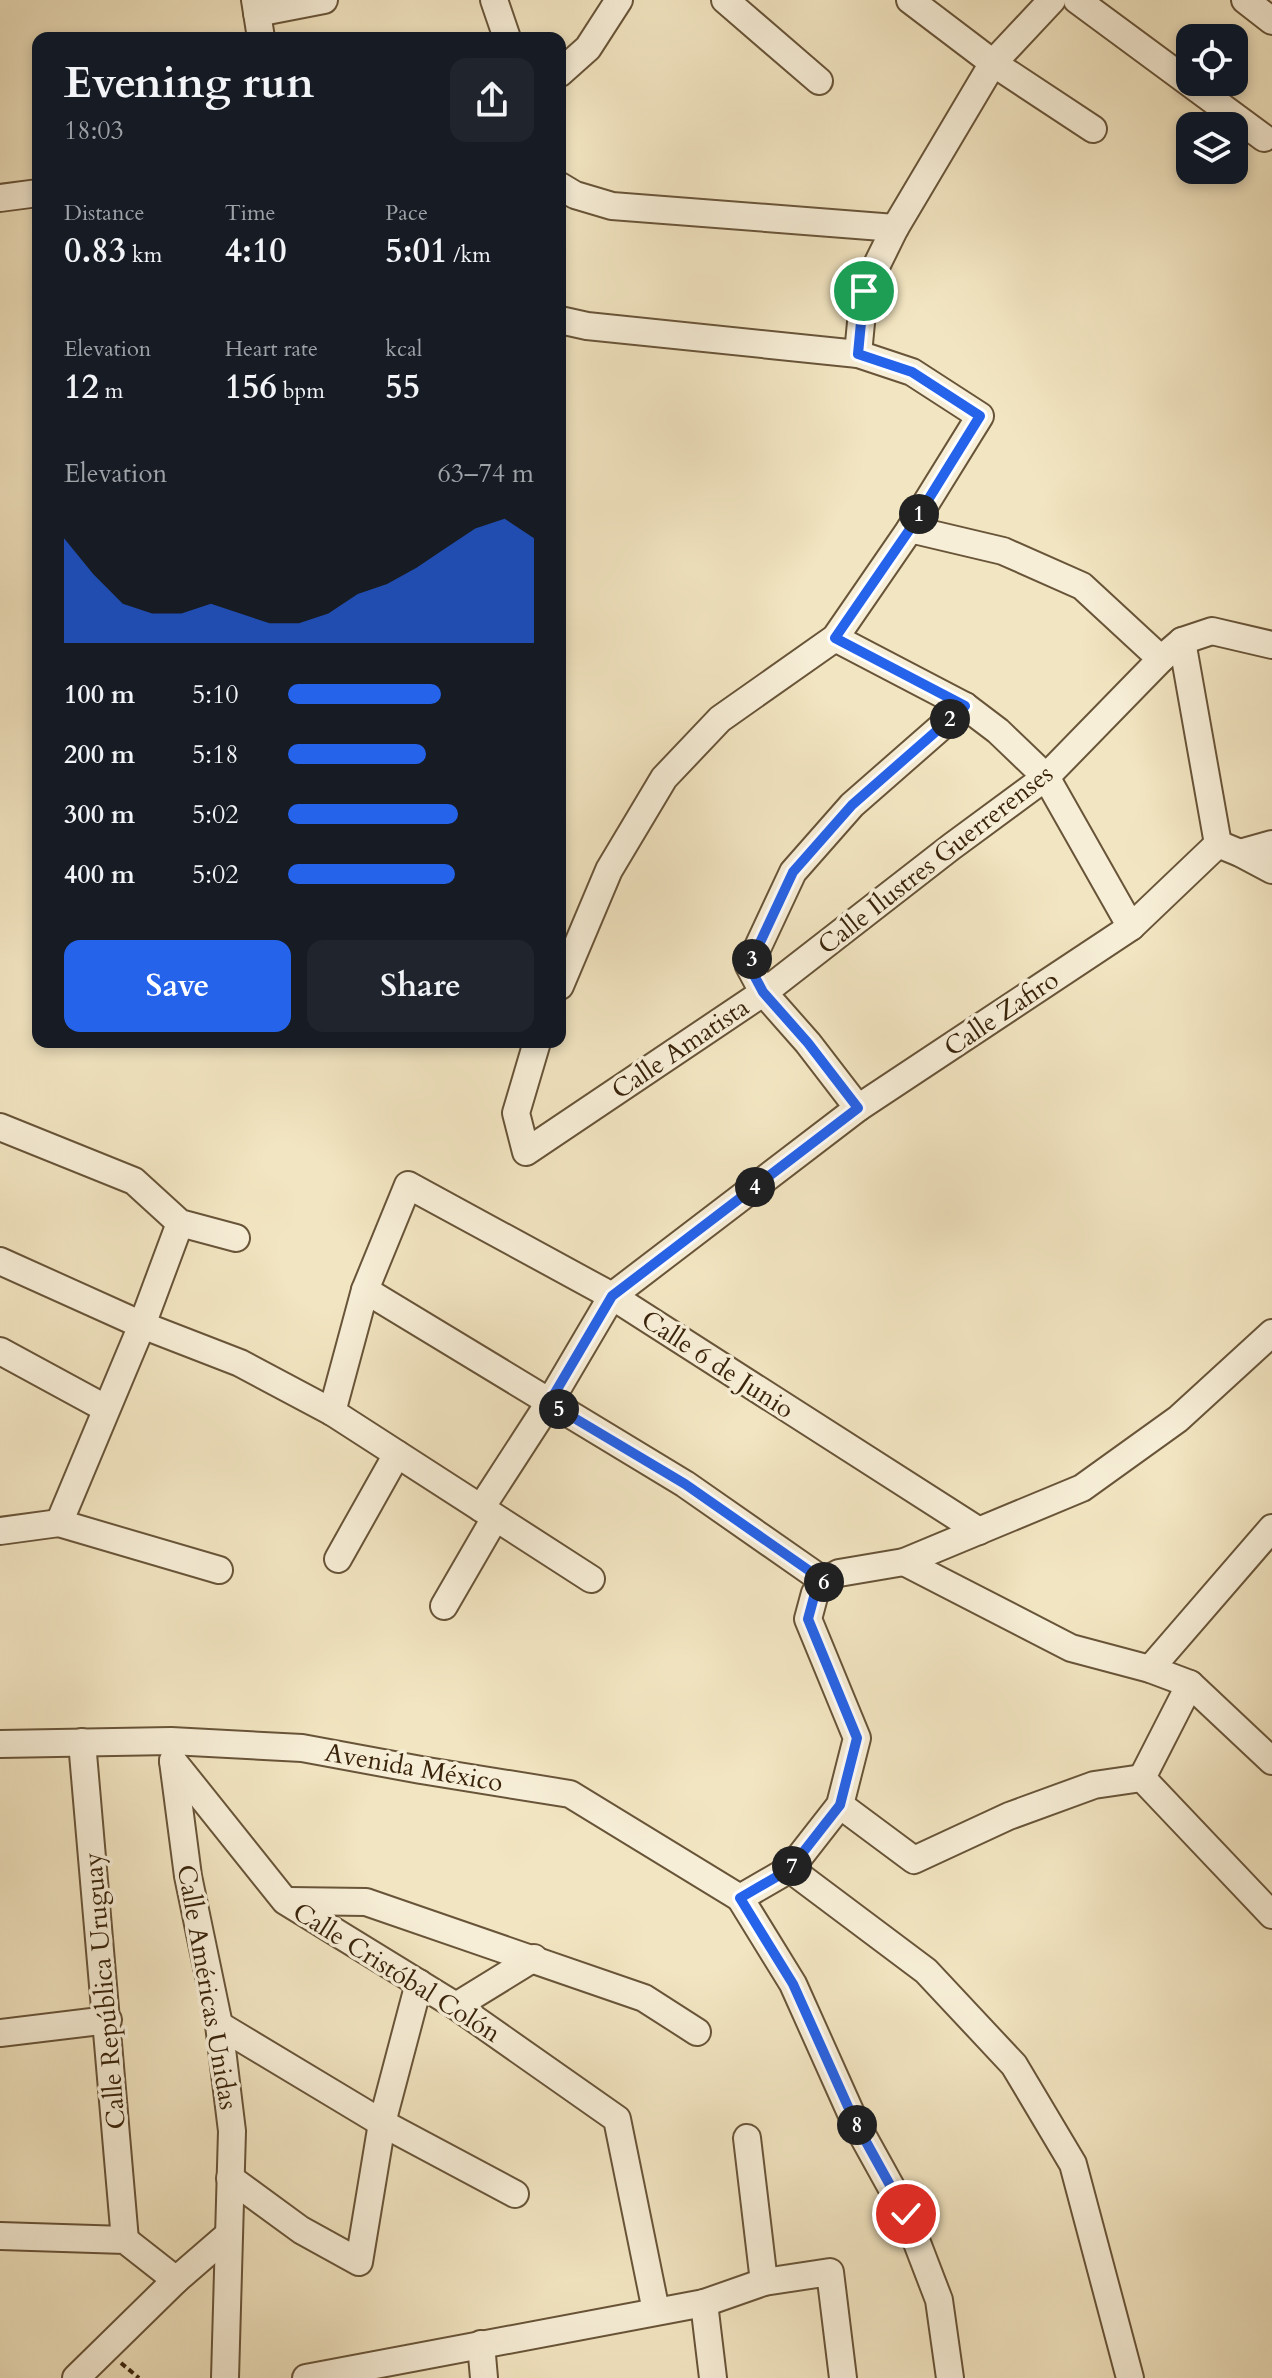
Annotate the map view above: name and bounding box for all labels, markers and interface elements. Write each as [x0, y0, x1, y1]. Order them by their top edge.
map controls [1176, 24, 1248, 184]
button: locate [1176, 24, 1248, 96]
text: Evening run [64, 53, 314, 113]
button: share [450, 58, 534, 142]
button: layers [1176, 112, 1248, 184]
text: 18:03 [64, 113, 124, 148]
text: Distance [64, 198, 144, 228]
text: Time [225, 198, 276, 228]
text: Pace [385, 198, 428, 228]
text: 0.83 [64, 228, 126, 274]
text: 4:10 [225, 228, 287, 274]
text: 5:01 [385, 228, 447, 274]
text: km [126, 240, 162, 270]
text: /km [447, 240, 491, 270]
pin [830, 257, 898, 325]
icon: arrive [842, 269, 886, 313]
text: Elevation [64, 334, 151, 364]
text: Heart rate [225, 334, 318, 364]
text: kcal [385, 334, 422, 364]
text: 12 [64, 364, 99, 410]
text: 156 [225, 364, 277, 410]
text: 55 [385, 364, 420, 410]
text: m [99, 376, 123, 406]
text: bpm [277, 376, 325, 406]
text: Elevation [64, 456, 167, 491]
text: 63–74 m [437, 456, 534, 491]
pin: 1 [899, 494, 939, 534]
text: 1 [913, 499, 925, 529]
text: 100 m [64, 677, 135, 712]
text: 5:10 [192, 677, 239, 712]
pin: 2 [930, 699, 970, 739]
text: 2 [944, 704, 956, 734]
text: 200 m [64, 737, 135, 772]
text: 5:18 [192, 737, 239, 772]
street label: Calle Ilustres Guerrerenses [810, 756, 1060, 962]
text: 300 m [64, 797, 135, 832]
text: 5:02 [192, 797, 239, 832]
text: 400 m [64, 857, 135, 892]
text: 5:02 [192, 857, 239, 892]
pin: 3 [732, 939, 772, 979]
button: Save [64, 940, 291, 1032]
button: Share [307, 940, 534, 1032]
text: 3 [746, 944, 758, 974]
street label: Calle Zafiro [937, 962, 1065, 1065]
street label: Calle Amatista [605, 990, 756, 1107]
pin: 4 [735, 1167, 775, 1207]
text: 4 [749, 1172, 761, 1202]
street label: Calle 6 de Junio [635, 1302, 801, 1427]
pin: 5 [539, 1389, 579, 1429]
text: 5 [553, 1394, 565, 1424]
pin: 6 [804, 1562, 844, 1602]
text: 6 [818, 1567, 830, 1597]
street label: Avenida México [322, 1735, 506, 1800]
pin: 7 [772, 1846, 812, 1886]
street label: Calle República Uruguay [75, 1851, 134, 2131]
text: 7 [786, 1851, 798, 1881]
street label: Calle Américas Unidas [169, 1862, 246, 2112]
street label: Calle Cristóbal Colón [286, 1894, 508, 2051]
pin: 8 [837, 2105, 877, 2145]
text: 8 [851, 2110, 863, 2140]
pin [872, 2180, 940, 2248]
icon: check [884, 2192, 928, 2236]

